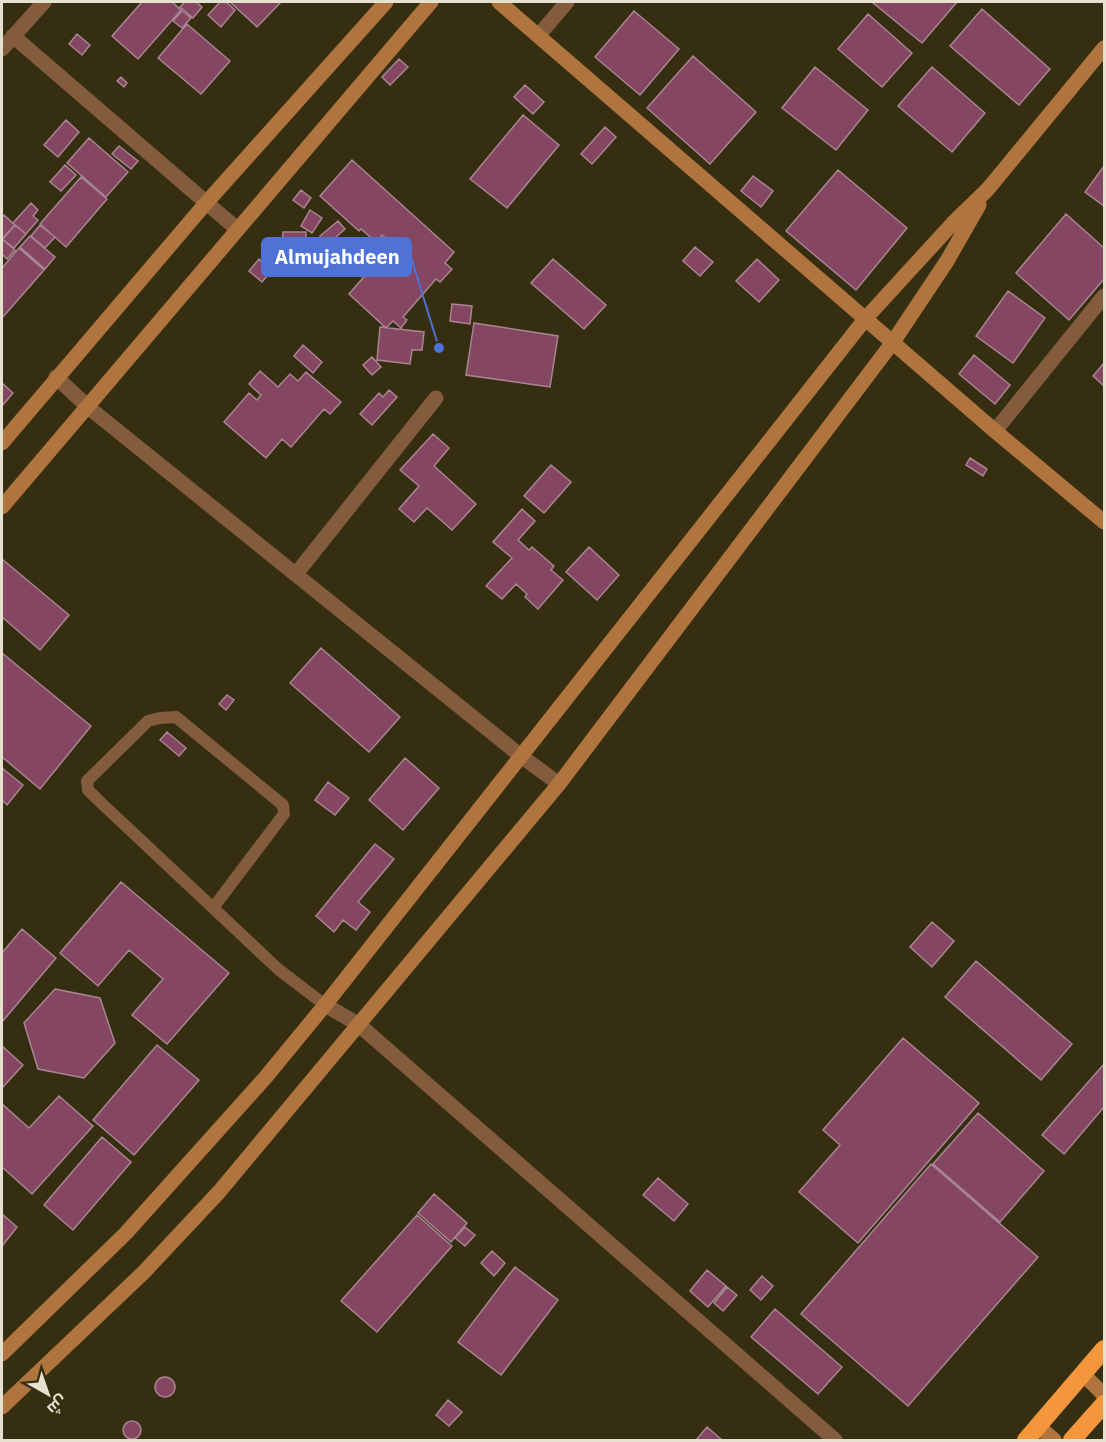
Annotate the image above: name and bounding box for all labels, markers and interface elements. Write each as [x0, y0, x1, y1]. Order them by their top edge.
callout: Almujahdeen [262, 238, 411, 276]
text: Almujahdeen [274, 243, 400, 270]
north arrow [18, 1364, 78, 1424]
text: ش [43, 1391, 72, 1420]

